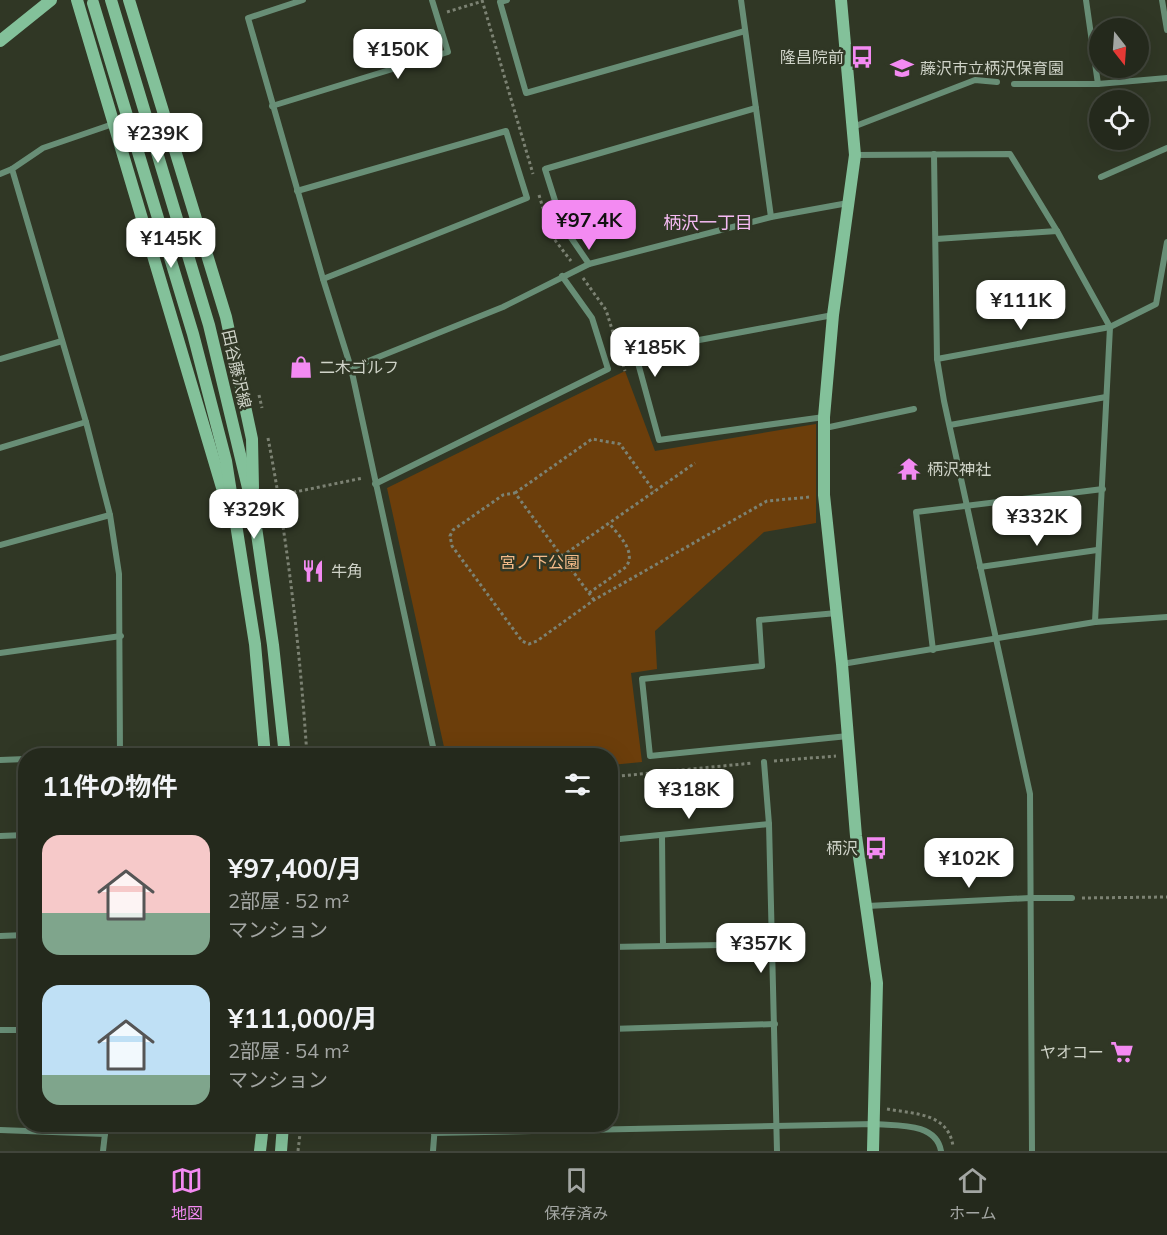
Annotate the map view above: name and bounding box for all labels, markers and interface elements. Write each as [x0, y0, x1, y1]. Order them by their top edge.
north arrow [1089, 18, 1149, 78]
map controls [1089, 18, 1149, 150]
pin: ¥150K [356, 29, 440, 80]
text: ¥150K [367, 36, 429, 61]
bus stop icon: 隆昌院前 [849, 44, 875, 70]
place label: 隆昌院前 [780, 47, 844, 67]
school or university icon: 藤沢市立柄沢保育園 [889, 55, 915, 81]
place label: 藤沢市立柄沢保育園 [920, 58, 1064, 78]
button: locate [1089, 90, 1149, 150]
pin: ¥239K [116, 113, 200, 164]
text: ¥239K [127, 120, 189, 145]
pin: ¥97.4K [540, 200, 638, 251]
text: ¥97.4K [556, 207, 622, 232]
district label: 柄沢一丁目 [663, 211, 753, 234]
pin: ¥145K [129, 218, 213, 269]
text: ¥145K [140, 225, 202, 250]
pin: ¥111K [979, 280, 1063, 331]
text: ¥111K [990, 287, 1052, 312]
pin: ¥185K [613, 327, 697, 378]
street label: 田谷藤沢線 [218, 328, 256, 410]
text: ¥185K [624, 334, 686, 359]
shop icon: 二木ゴルフ [288, 354, 314, 380]
place label: 二木ゴルフ [319, 357, 399, 377]
temple icon: 柄沢神社 [896, 456, 922, 482]
place label: 柄沢神社 [927, 459, 991, 479]
pin: ¥329K [212, 489, 296, 540]
text: ¥329K [223, 496, 285, 521]
pin: ¥332K [995, 496, 1079, 547]
text: ¥332K [1006, 503, 1068, 528]
park label: 宮ノ下公園 [500, 552, 580, 572]
restaurant icon: 牛角 [300, 558, 326, 584]
place label: 牛角 [331, 561, 363, 581]
icon: filters [561, 768, 594, 801]
pin: ¥318K [647, 769, 731, 820]
text: 11件の物件 [42, 770, 177, 803]
text: ¥318K [658, 776, 720, 801]
bus stop icon: 柄沢 [863, 835, 889, 861]
place label: 柄沢 [826, 838, 858, 858]
pin: ¥102K [927, 838, 1011, 889]
text: ¥102K [938, 845, 1000, 870]
text: ¥97,400/月 [228, 852, 362, 885]
icon: home [90, 859, 162, 931]
text: 2部屋 · 52 m² [228, 888, 349, 913]
text: マンション [228, 917, 328, 942]
pin: ¥357K [719, 923, 803, 974]
text: ¥357K [730, 930, 792, 955]
text: ¥111,000/月 [228, 1002, 378, 1035]
icon: home [90, 1009, 162, 1081]
text: 2部屋 · 54 m² [228, 1038, 349, 1063]
supermarket icon: ヤオコー [1109, 1039, 1135, 1065]
place label: ヤオコー [1040, 1042, 1104, 1062]
text: マンション [228, 1067, 328, 1092]
tab: 地図 [170, 1164, 203, 1224]
tab: 保存済み [544, 1164, 608, 1224]
tab: ホーム [949, 1164, 997, 1224]

